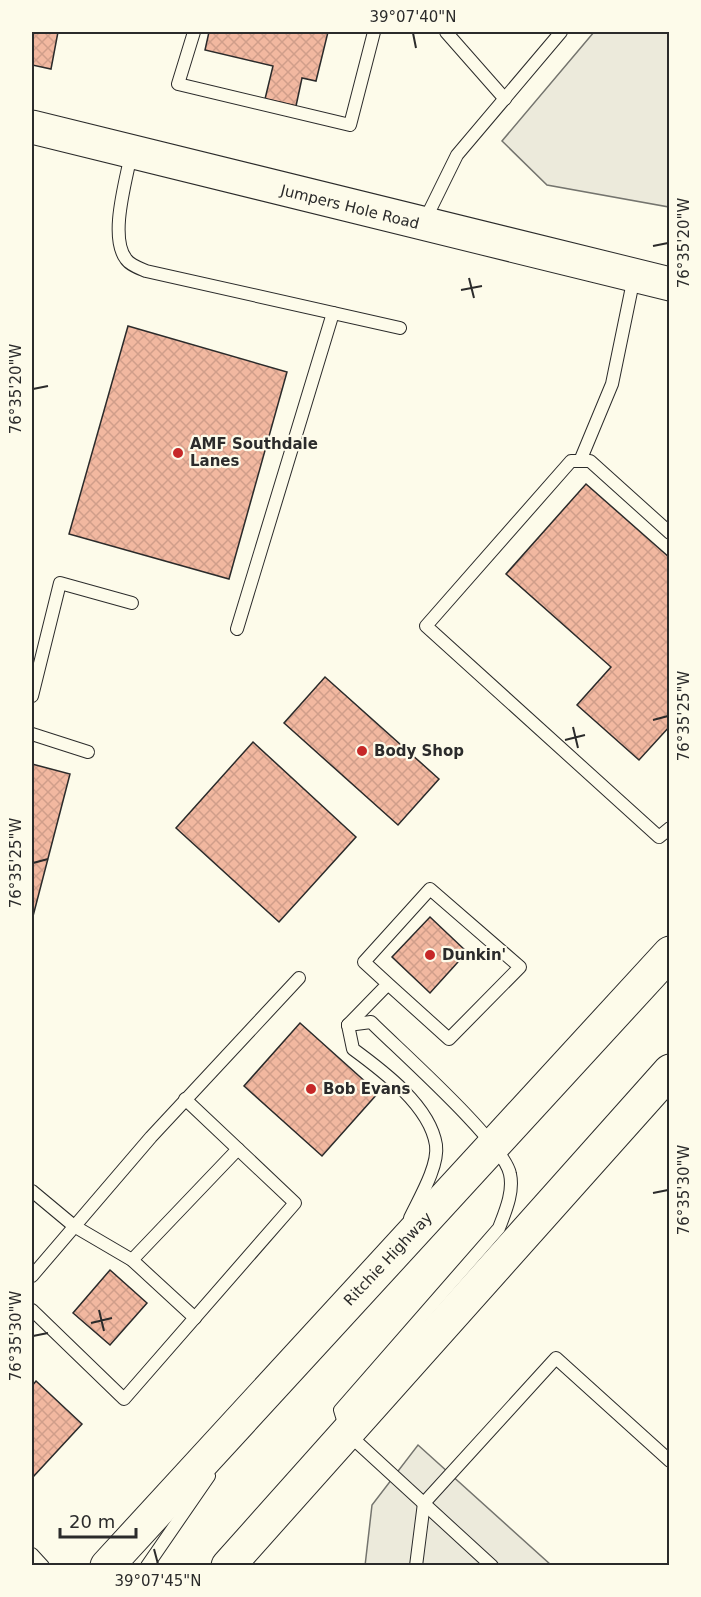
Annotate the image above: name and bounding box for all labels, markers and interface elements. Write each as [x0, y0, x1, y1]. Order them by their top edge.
text: 39°07'40"N [369, 8, 457, 26]
street label: Jumpers Hole Road [278, 181, 421, 233]
text: 76°35'20"W [675, 198, 693, 288]
text: 76°35'20"W [7, 344, 25, 434]
place label: AMF Southdale Lanes [190, 435, 318, 470]
marker: AMF Southdale Lanes [171, 446, 185, 460]
text: 76°35'25"W [675, 671, 693, 761]
place label: Body Shop [374, 742, 464, 760]
marker: Body Shop [355, 744, 369, 758]
text: 76°35'25"W [7, 818, 25, 908]
place label: Dunkin' [442, 946, 506, 964]
marker: Dunkin' [423, 948, 437, 962]
place label: Bob Evans [323, 1080, 411, 1098]
marker: Bob Evans [304, 1082, 318, 1096]
text: 76°35'30"W [675, 1145, 693, 1235]
street label: Ritchie Highway [340, 1208, 436, 1309]
text: 76°35'30"W [7, 1291, 25, 1381]
scale bar [60, 1501, 136, 1539]
text: 20 m [69, 1511, 115, 1532]
text: 39°07'45"N [114, 1572, 202, 1590]

